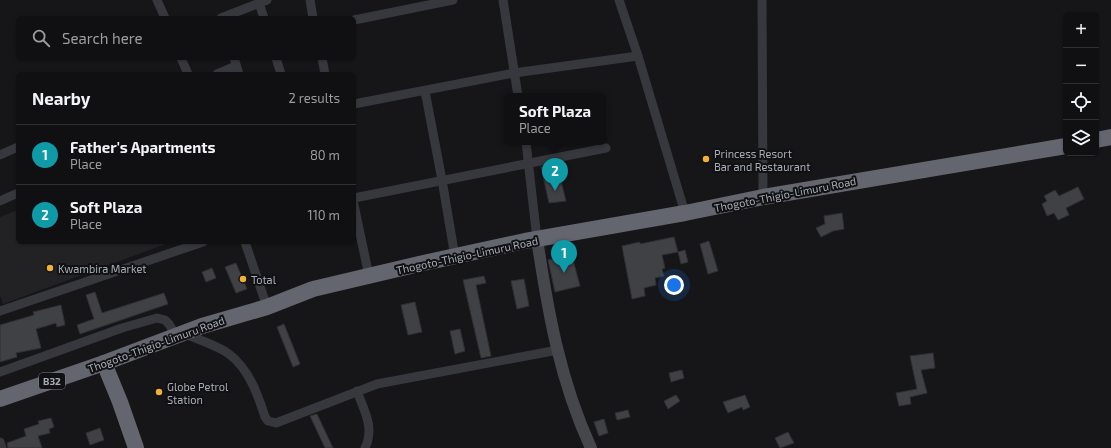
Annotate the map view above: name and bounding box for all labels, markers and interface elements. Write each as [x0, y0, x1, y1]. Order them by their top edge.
map controls [1063, 12, 1099, 156]
button: + [1063, 12, 1099, 48]
search box [16, 16, 356, 60]
icon: search [30, 27, 52, 49]
text: Search here [62, 29, 143, 47]
button: − [1063, 48, 1099, 84]
button: locate [1063, 84, 1099, 120]
text: Nearby [32, 88, 90, 108]
text: 2 results [288, 90, 340, 106]
popup [504, 93, 606, 145]
text: Soft Plaza [519, 102, 591, 120]
text: Place [519, 120, 551, 136]
button: layers [1063, 120, 1099, 156]
text: Father's Apartments [70, 138, 215, 156]
text: 1 [42, 147, 48, 163]
text: 80 m [310, 147, 340, 163]
place label: Princess Resort Bar and Restaurant [714, 147, 810, 173]
marker: Princess Resort Bar and Restaurant [701, 154, 711, 164]
text: Place [70, 156, 102, 172]
pin: 2 [542, 158, 568, 191]
street label: Thogoto-Thigio-Limuru Road [713, 174, 857, 214]
text: Soft Plaza [70, 198, 142, 216]
text: 2 [41, 207, 49, 223]
text: 110 m [308, 207, 340, 223]
text: Place [70, 216, 102, 232]
street label: Thogoto-Thigio-Limuru Road [395, 234, 539, 276]
pin: 1 [551, 240, 577, 273]
place label: Kwambira Market [58, 262, 146, 275]
marker: Kwambira Market [45, 263, 55, 273]
place label: Total [251, 273, 277, 286]
marker: Total [238, 274, 248, 284]
your location [664, 275, 684, 295]
street label: Thogoto-Thigio-Limuru Road [86, 313, 226, 375]
road number: B32 [39, 373, 65, 389]
place label: Globe Petrol Station [167, 380, 229, 406]
marker: Globe Petrol Station [154, 387, 164, 397]

